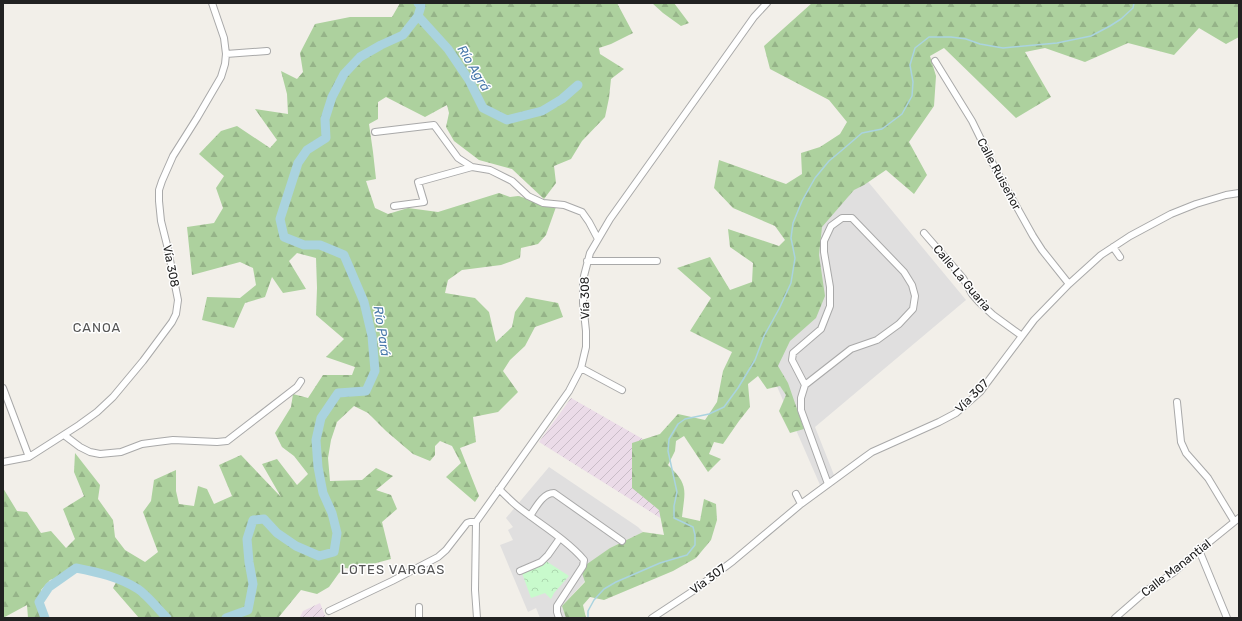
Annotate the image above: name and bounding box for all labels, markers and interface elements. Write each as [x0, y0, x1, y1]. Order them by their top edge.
water label: Río Agrá [454, 42, 494, 95]
street label: Calle Ruiseñor [974, 136, 1024, 213]
street label: Calle La Guaria [930, 242, 994, 314]
street label: Vía 308 [160, 244, 182, 288]
street label: Vía 308 [578, 276, 592, 320]
water label: Río Pará [371, 305, 393, 358]
district label: CANOA [73, 320, 121, 335]
street label: Vía 307 [952, 376, 992, 416]
street label: Calle Manantial [1138, 536, 1214, 600]
street label: Vía 307 [687, 561, 729, 597]
district label: LOTES VARGAS [341, 562, 445, 577]

